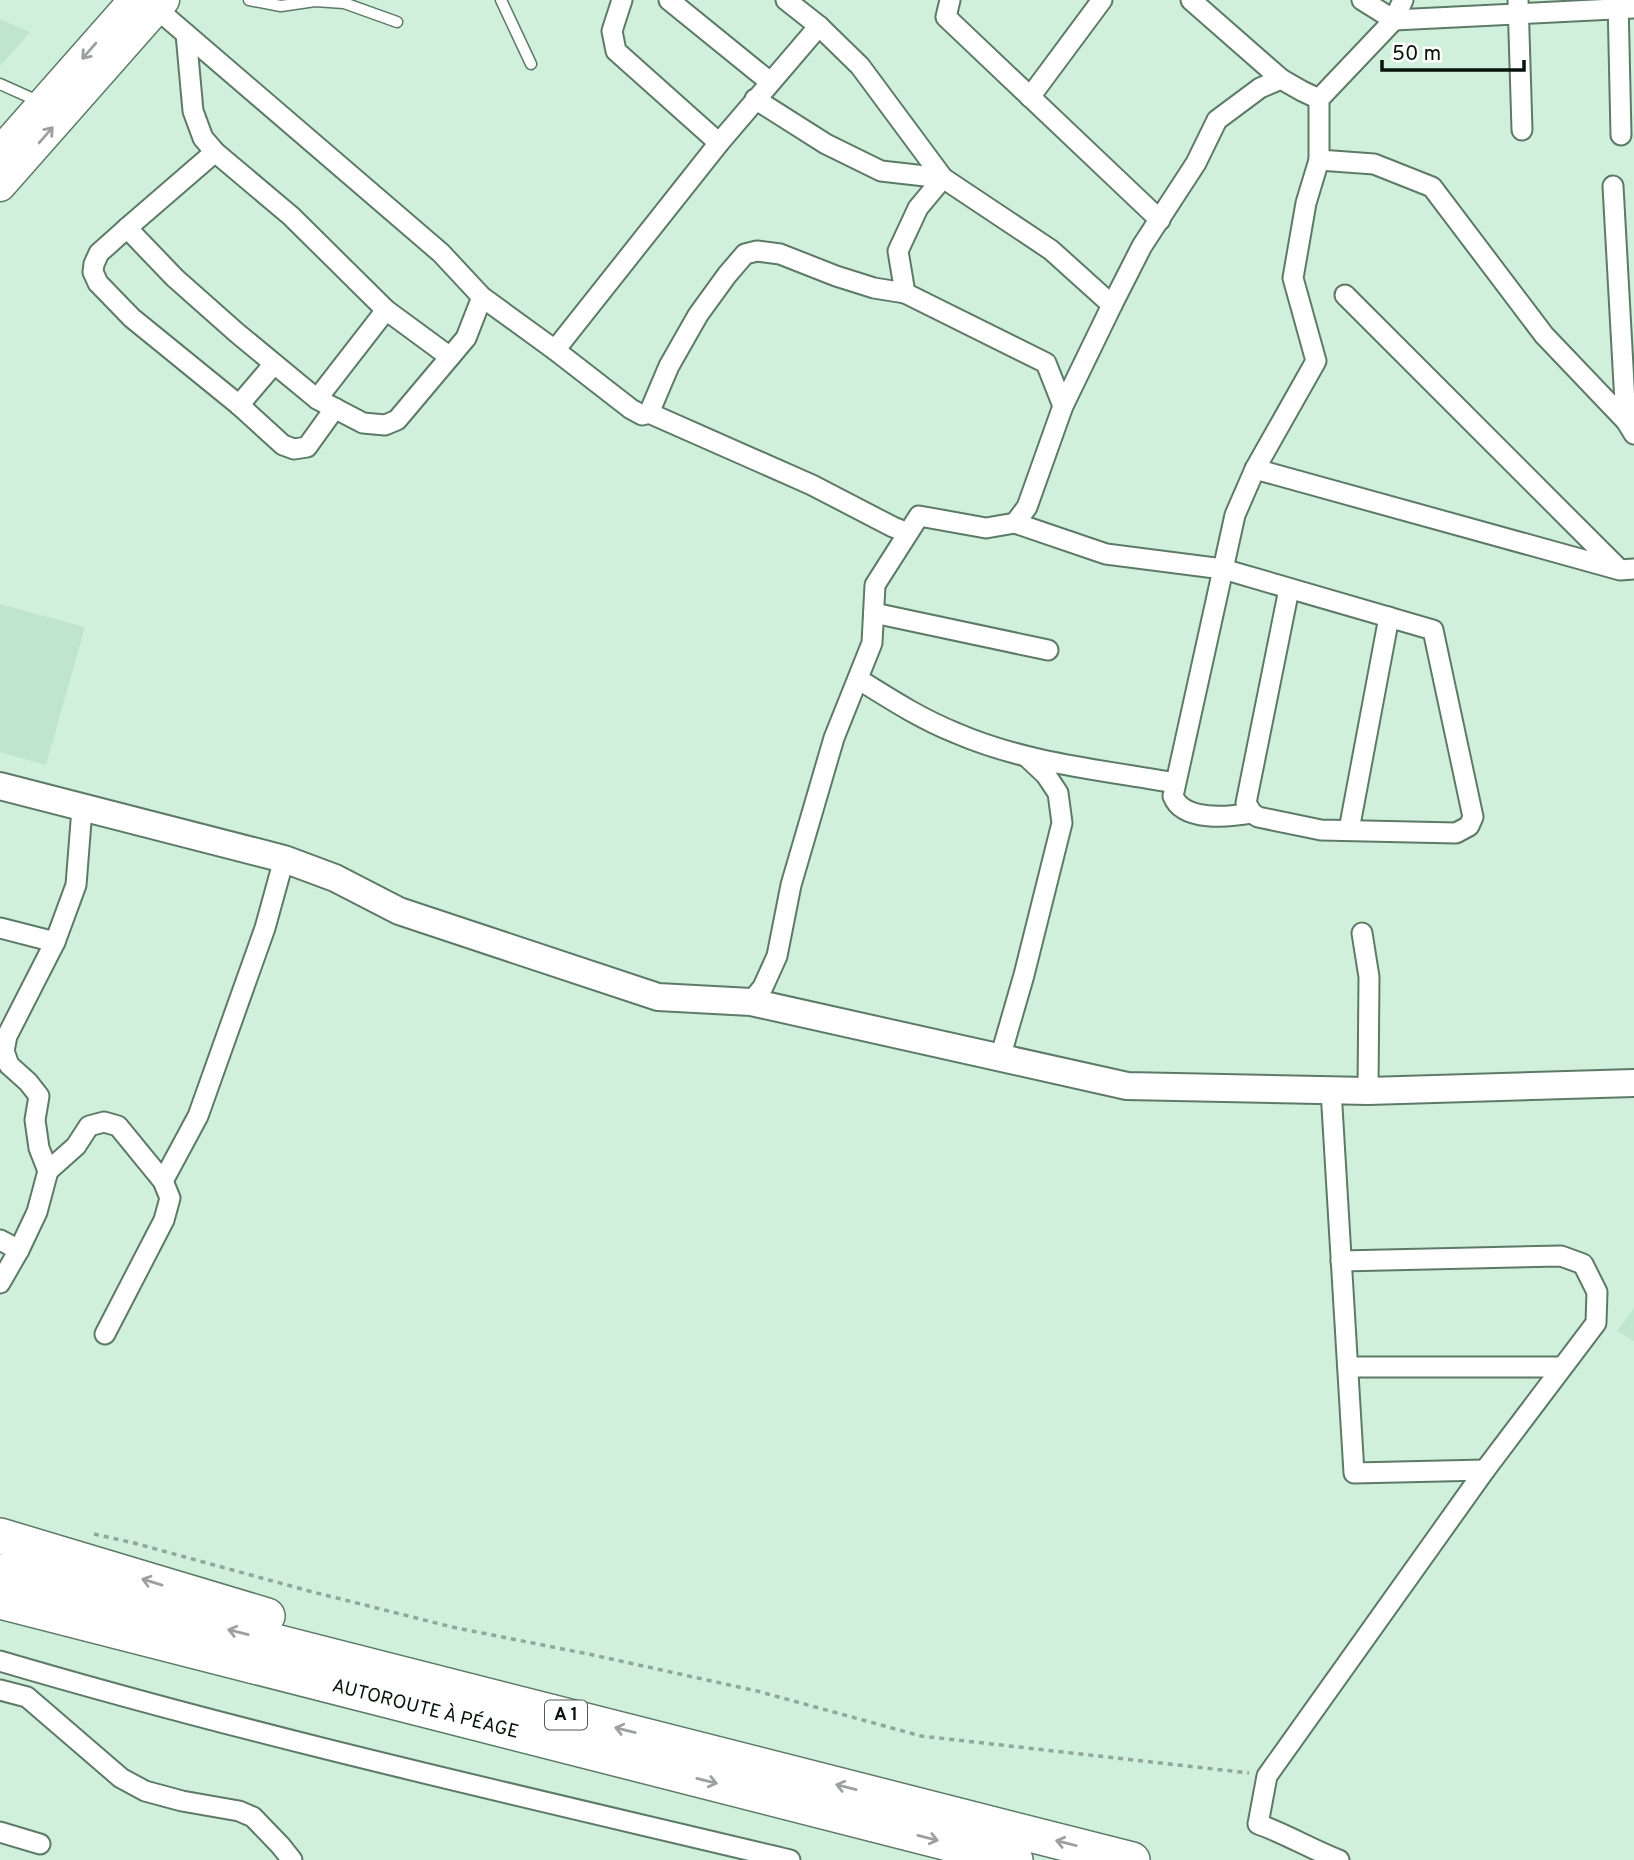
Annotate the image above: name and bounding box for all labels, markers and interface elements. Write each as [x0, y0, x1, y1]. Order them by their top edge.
scale bar [1382, 28, 1524, 72]
text: 50 m [1392, 41, 1441, 68]
one-way arrow [81, 42, 97, 60]
one-way arrow [38, 126, 54, 144]
one-way arrow [141, 1574, 163, 1587]
one-way arrow [227, 1625, 250, 1638]
street label: AUTOROUTE À PÉAGE [330, 1674, 521, 1745]
road number: A 1 [545, 1700, 587, 1730]
one-way arrow [614, 1723, 637, 1736]
one-way arrow [695, 1775, 718, 1788]
one-way arrow [835, 1780, 857, 1793]
one-way arrow [916, 1832, 938, 1845]
one-way arrow [1055, 1836, 1078, 1849]

